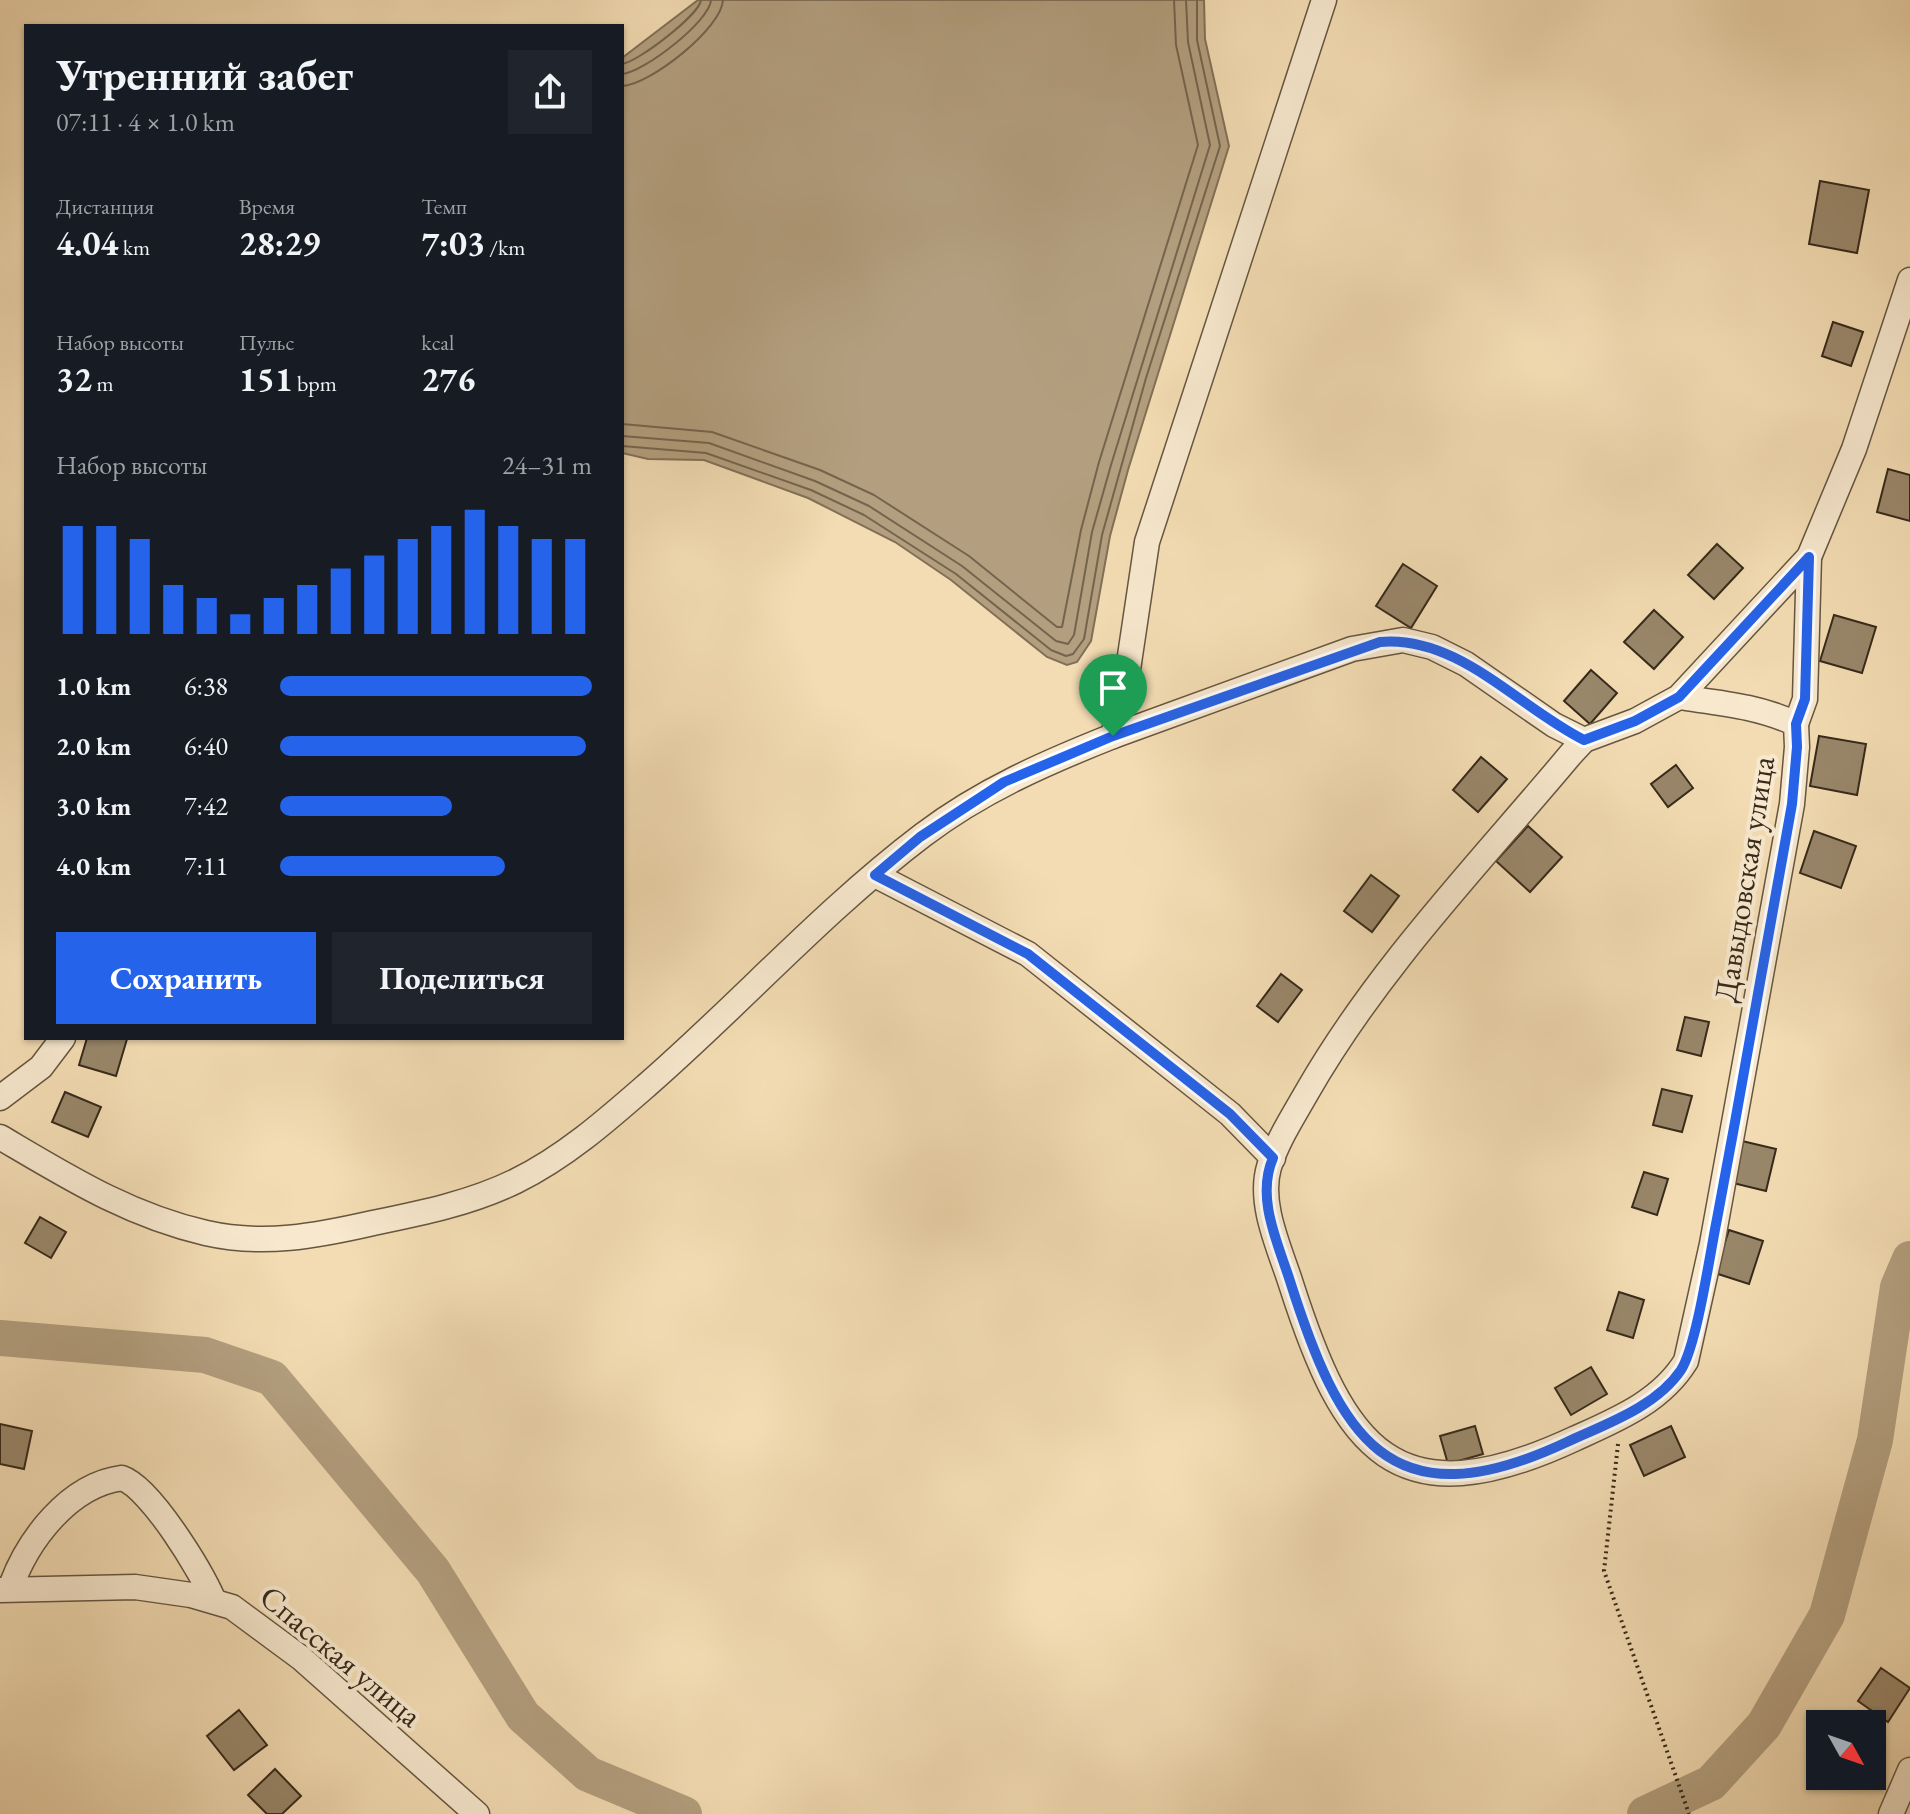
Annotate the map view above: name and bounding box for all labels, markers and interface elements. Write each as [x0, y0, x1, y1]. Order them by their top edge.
text: Утренний забег [56, 46, 353, 103]
button: share [508, 50, 592, 134]
text: 07:11 · 4 × 1.0 km [56, 105, 235, 139]
text: Дистанция [56, 192, 154, 221]
text: Время [239, 192, 295, 221]
text: Темп [421, 192, 467, 221]
text: 4.04 [56, 221, 118, 265]
text: 28:29 [239, 221, 320, 265]
text: 7:03 [421, 221, 485, 265]
text: km [118, 233, 150, 262]
text: /km [485, 233, 526, 262]
text: Набор высоты [56, 328, 184, 357]
text: Пульс [239, 328, 294, 357]
text: kcal [421, 328, 454, 357]
text: 32 [56, 357, 92, 401]
text: 151 [239, 357, 293, 401]
text: 276 [421, 357, 475, 401]
text: m [92, 369, 114, 398]
text: bpm [293, 369, 337, 398]
text: Набор высоты [56, 448, 207, 482]
text: 24–31 m [502, 448, 592, 482]
pin [1079, 654, 1147, 736]
icon: arrive [1091, 666, 1135, 710]
text: 1.0 km [56, 669, 131, 703]
text: 6:38 [184, 669, 228, 703]
text: 2.0 km [56, 729, 131, 763]
text: 6:40 [184, 729, 228, 763]
street label: Давыдовская улица [1704, 753, 1784, 1005]
text: 3.0 km [56, 789, 131, 823]
text: 7:42 [184, 789, 228, 823]
text: 4.0 km [56, 849, 131, 883]
text: 7:11 [184, 849, 228, 883]
button: Сохранить [56, 932, 316, 1024]
button: Поделиться [332, 932, 592, 1024]
street label: Спасская улица [251, 1576, 431, 1736]
north arrow [1806, 1710, 1886, 1790]
map controls [1806, 1710, 1886, 1790]

